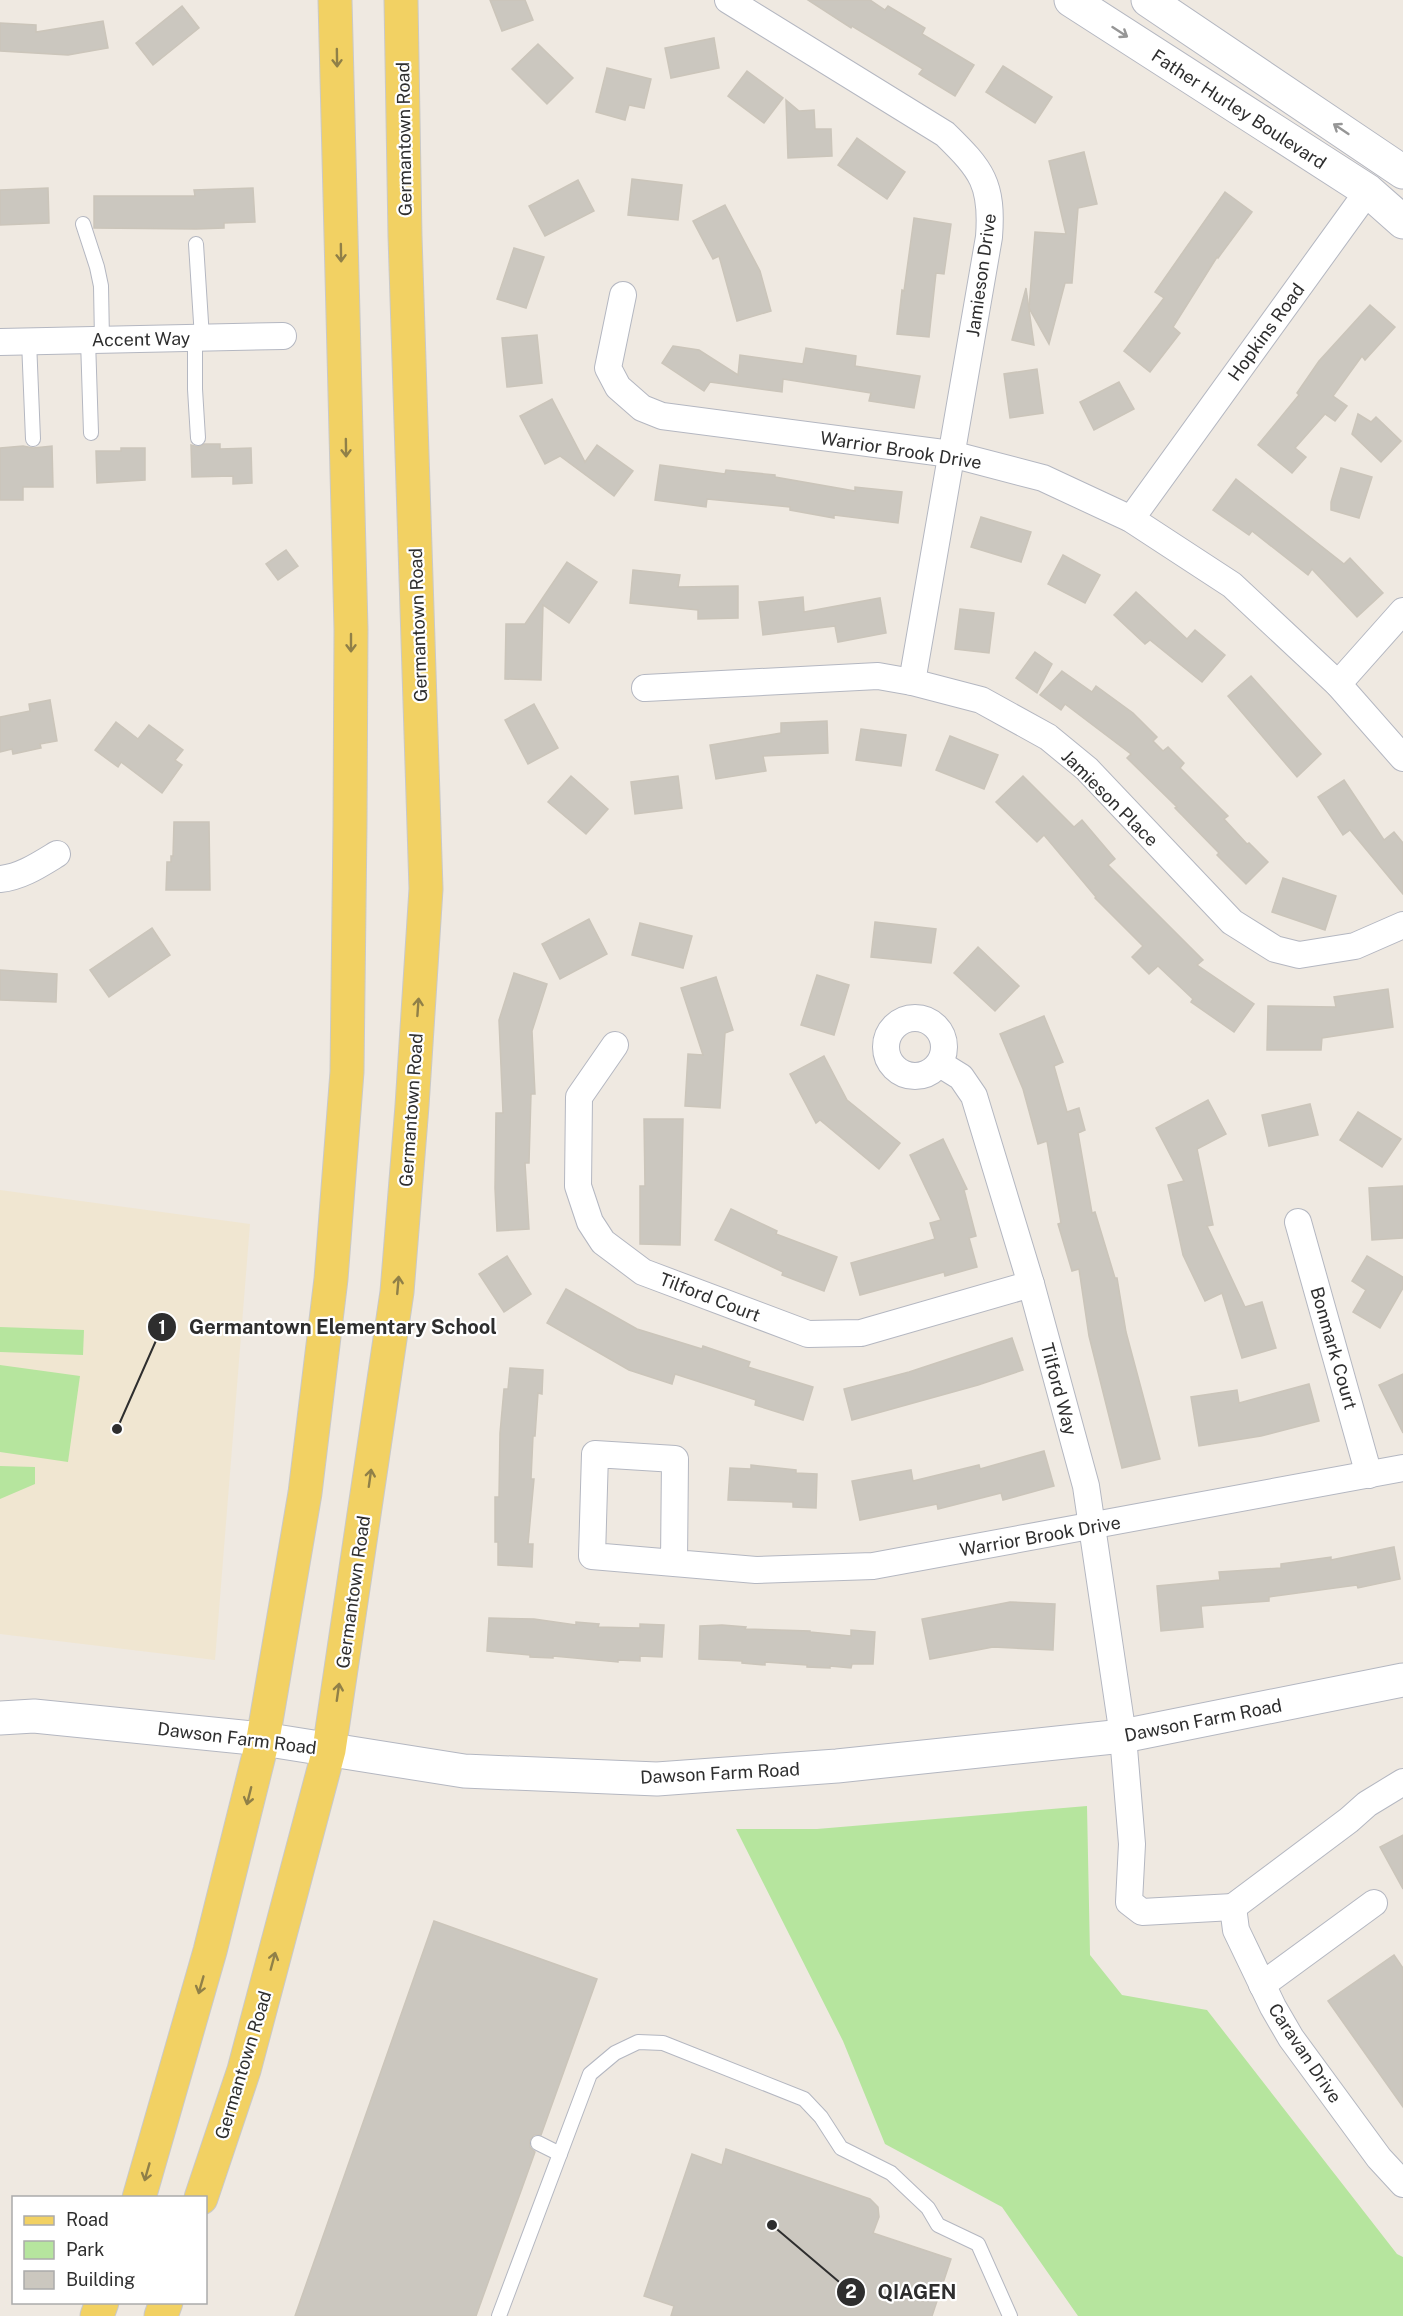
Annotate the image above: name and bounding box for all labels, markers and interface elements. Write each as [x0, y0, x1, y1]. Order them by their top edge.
one-way arrow [1111, 26, 1128, 38]
street label: Father Hurley Boulevard [1148, 45, 1330, 173]
one-way arrow [331, 48, 343, 68]
street label: Germantown Road [392, 62, 416, 216]
one-way arrow [1333, 123, 1349, 135]
street label: Jamieson Drive [962, 212, 1000, 338]
one-way arrow [336, 243, 347, 263]
street label: Hopkins Road [1224, 279, 1308, 385]
street label: Accent Way [91, 328, 191, 350]
street label: Warrior Brook Drive [819, 427, 983, 473]
one-way arrow [341, 438, 352, 458]
street label: Germantown Road [405, 548, 431, 702]
one-way arrow [345, 633, 357, 653]
street label: Jamieson Place [1057, 745, 1163, 851]
one-way arrow [413, 998, 424, 1018]
street label: Germantown Road [395, 1032, 427, 1188]
street label: Tilford Court [657, 1268, 763, 1326]
one-way arrow [393, 1276, 404, 1296]
street label: Bonmark Court [1306, 1284, 1362, 1412]
callout: Germantown Elementary School [147, 1308, 509, 1346]
text: Germantown Elementary School [189, 1315, 497, 1339]
text: 1 [158, 1317, 166, 1338]
street label: Tilford Way [1037, 1341, 1081, 1438]
one-way arrow [364, 1469, 375, 1489]
street label: Warrior Brook Drive [958, 1511, 1122, 1561]
street label: Germantown Road [332, 1514, 374, 1670]
one-way arrow [333, 1683, 344, 1703]
street label: Dawson Farm Road [1122, 1694, 1284, 1746]
street label: Dawson Farm Road [156, 1718, 318, 1758]
street label: Dawson Farm Road [639, 1758, 801, 1788]
one-way arrow [243, 1786, 254, 1805]
one-way arrow [268, 1952, 279, 1971]
one-way arrow [195, 1975, 206, 1994]
street label: Germantown Road [210, 1988, 276, 2142]
street label: Caravan Drive [1264, 1999, 1346, 2107]
one-way arrow [141, 2162, 152, 2181]
legend [12, 2196, 207, 2304]
text: Road [66, 2209, 109, 2230]
text: Park [66, 2239, 104, 2260]
text: Building [66, 2269, 135, 2290]
callout: QIAGEN [836, 2273, 969, 2311]
text: QIAGEN [877, 2280, 957, 2304]
text: 2 [845, 2281, 857, 2302]

